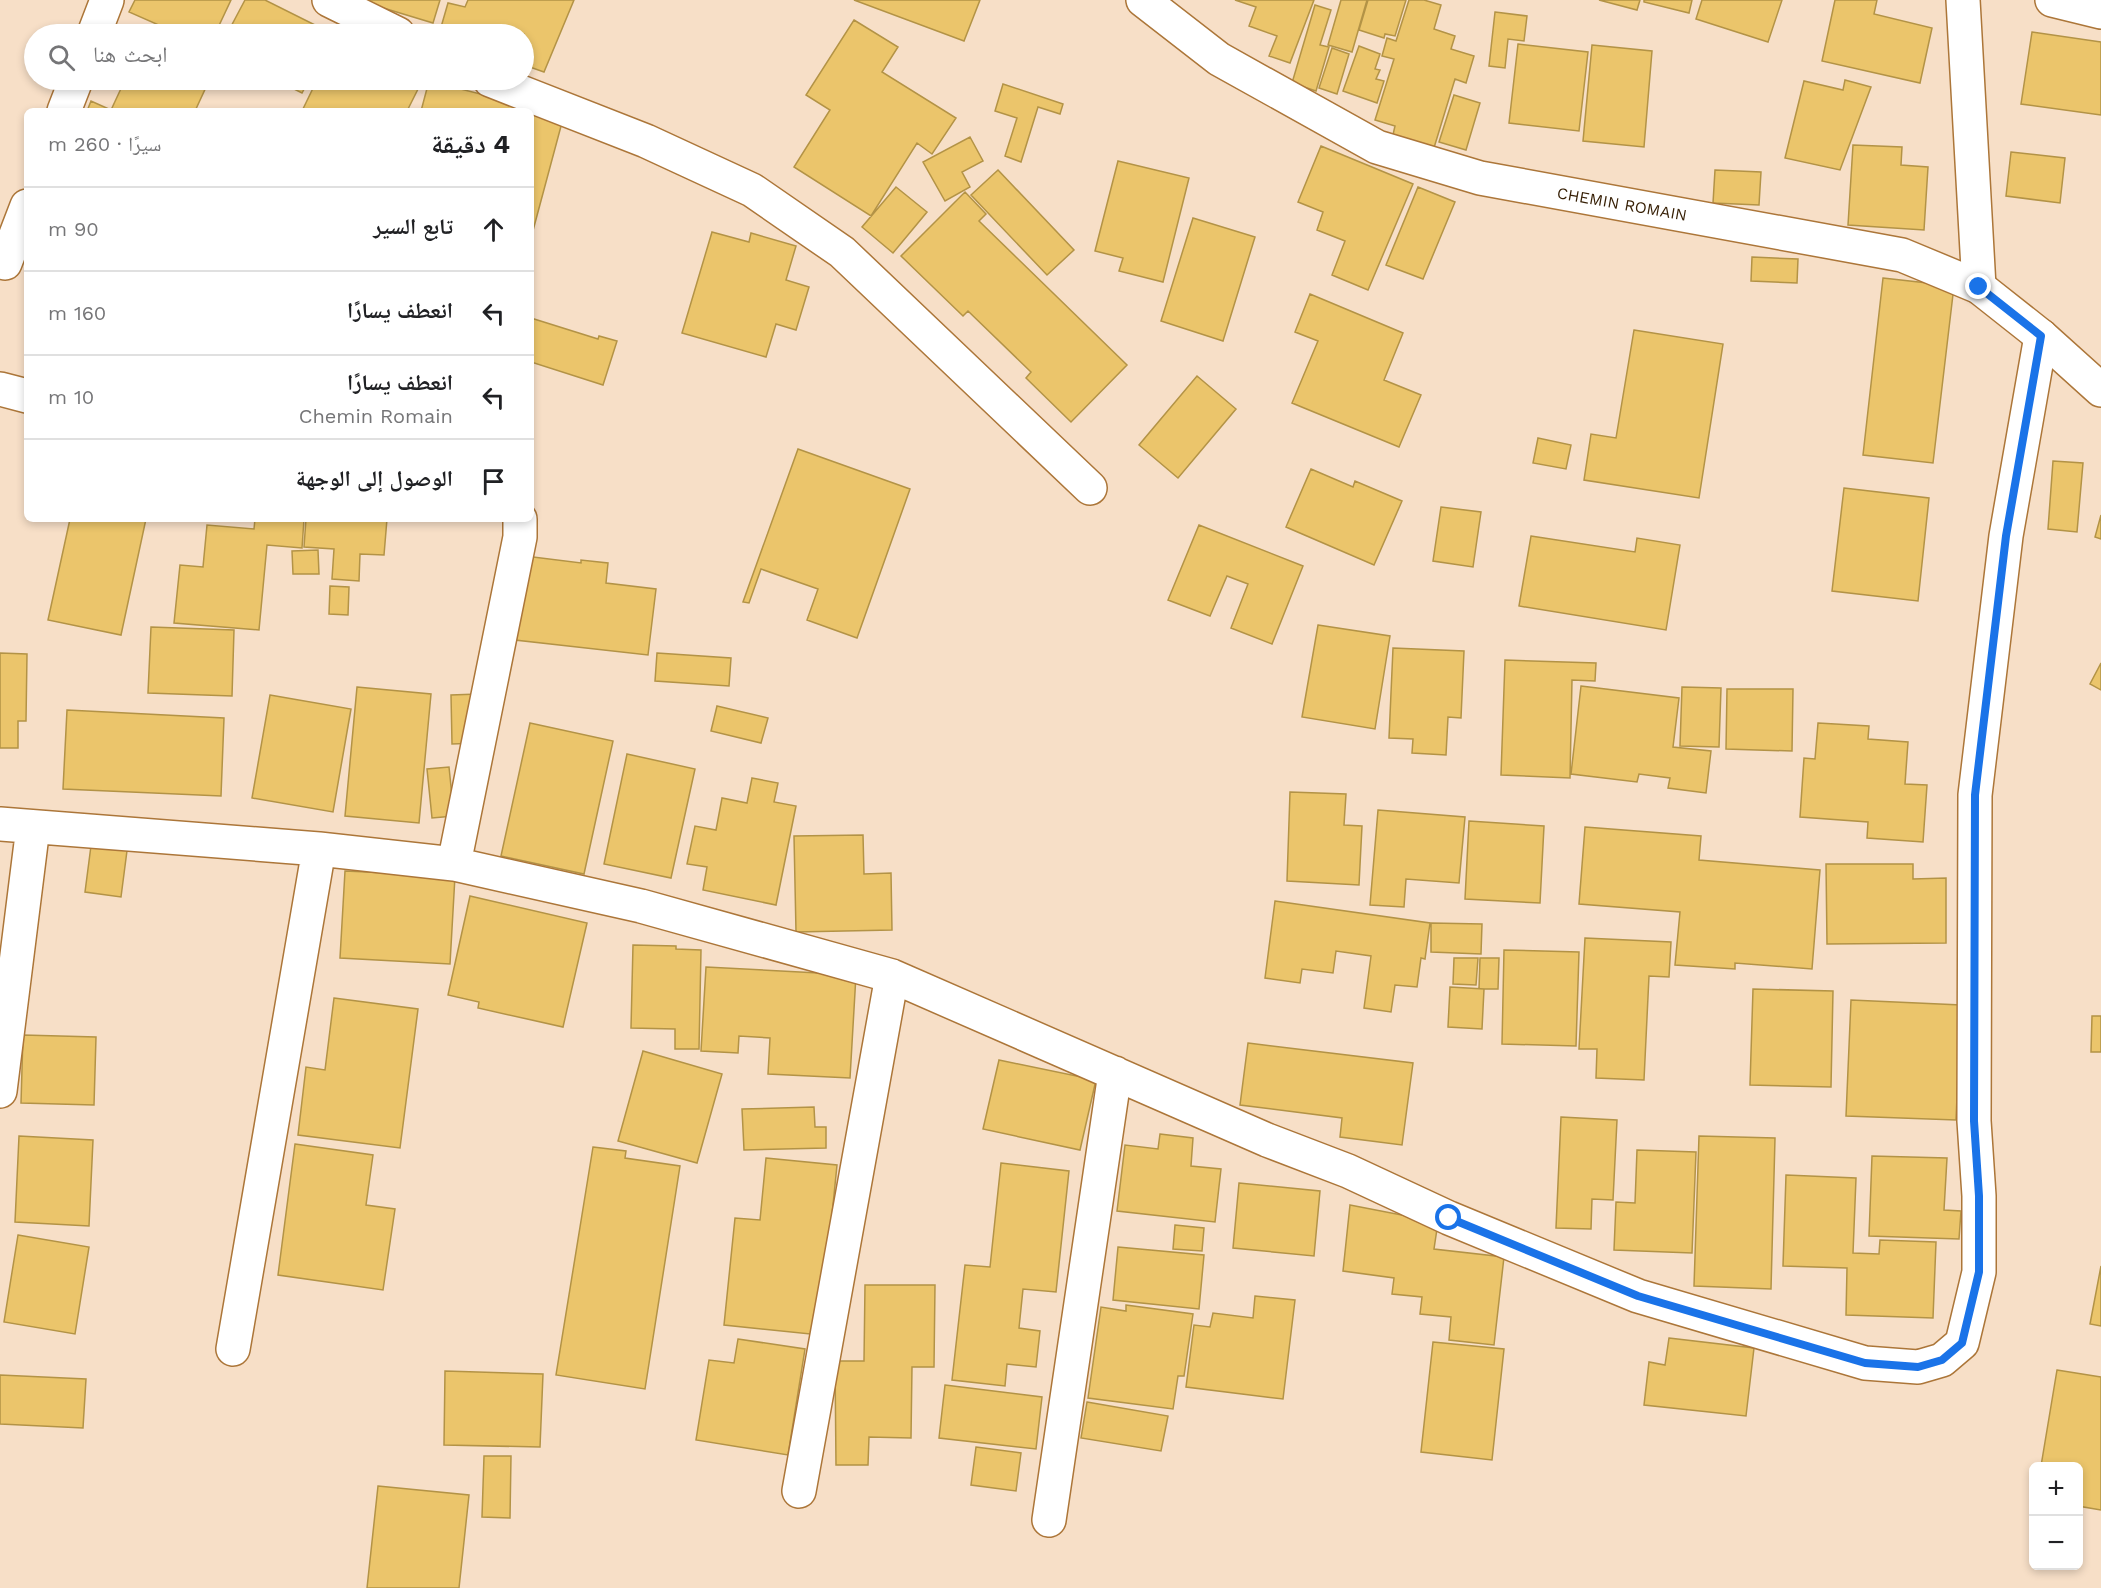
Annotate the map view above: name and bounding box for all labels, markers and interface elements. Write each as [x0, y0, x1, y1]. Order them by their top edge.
search box [24, 24, 534, 90]
icon: search [45, 41, 78, 74]
text: ابحث هنا [93, 42, 168, 67]
text: 4 دقيقة [431, 129, 510, 159]
text: سيرًا · 260 m [48, 132, 162, 156]
street label: CHEMIN ROMAIN [1555, 183, 1689, 225]
icon: ahead [477, 213, 510, 246]
text: تابع السير [373, 214, 453, 239]
text: 90 m [48, 217, 99, 241]
route end [1965, 273, 1991, 299]
icon: left [477, 297, 510, 330]
text: انعطف يسارًا [347, 298, 453, 323]
text: 160 m [48, 301, 106, 325]
text: انعطف يسارًا [347, 370, 453, 395]
icon: left [477, 381, 510, 414]
text: 10 m [48, 385, 94, 409]
text: Chemin Romain [299, 404, 453, 428]
icon: arrive [477, 465, 510, 498]
text: الوصول إلى الوجهة [296, 466, 453, 491]
route start [1435, 1204, 1461, 1230]
map controls [2029, 1462, 2083, 1570]
button: + [2029, 1462, 2083, 1516]
button: − [2029, 1516, 2083, 1570]

